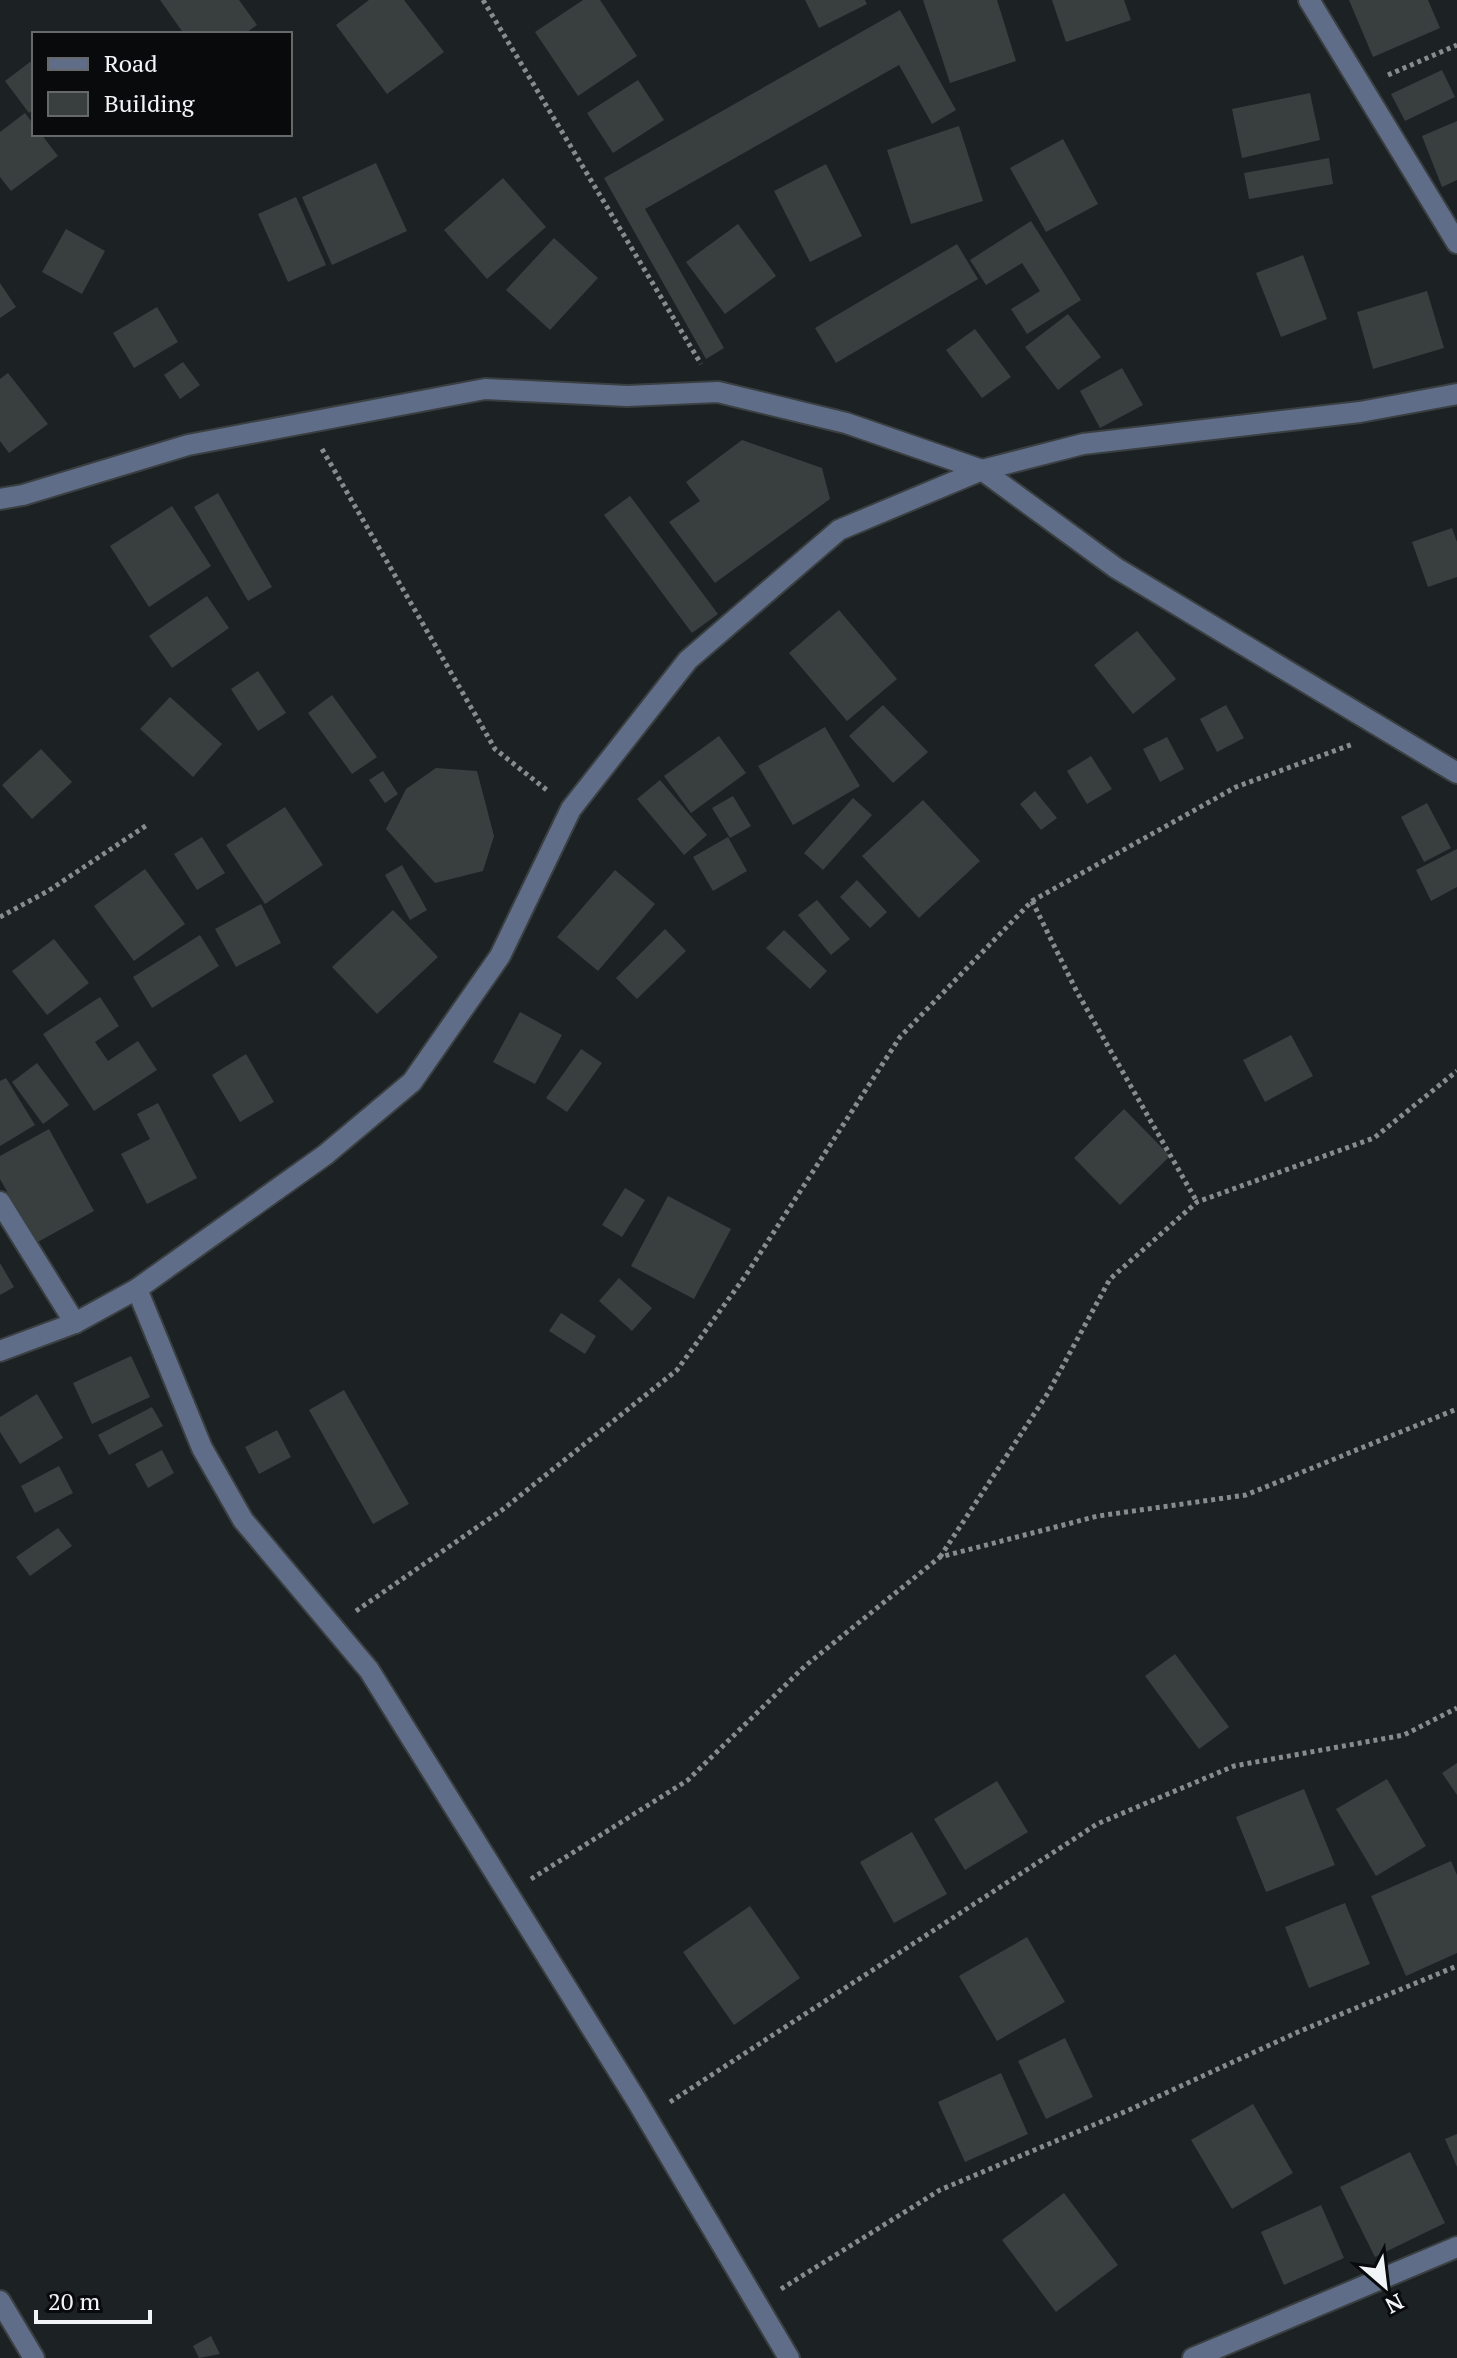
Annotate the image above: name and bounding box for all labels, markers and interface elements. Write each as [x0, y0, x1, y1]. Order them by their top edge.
legend [32, 32, 292, 136]
text: Road [104, 47, 158, 79]
text: Building [104, 87, 195, 119]
north arrow [1345, 2246, 1425, 2326]
scale bar [36, 2274, 150, 2324]
text: 20 m [48, 2285, 100, 2317]
text: N [1380, 2287, 1409, 2321]

